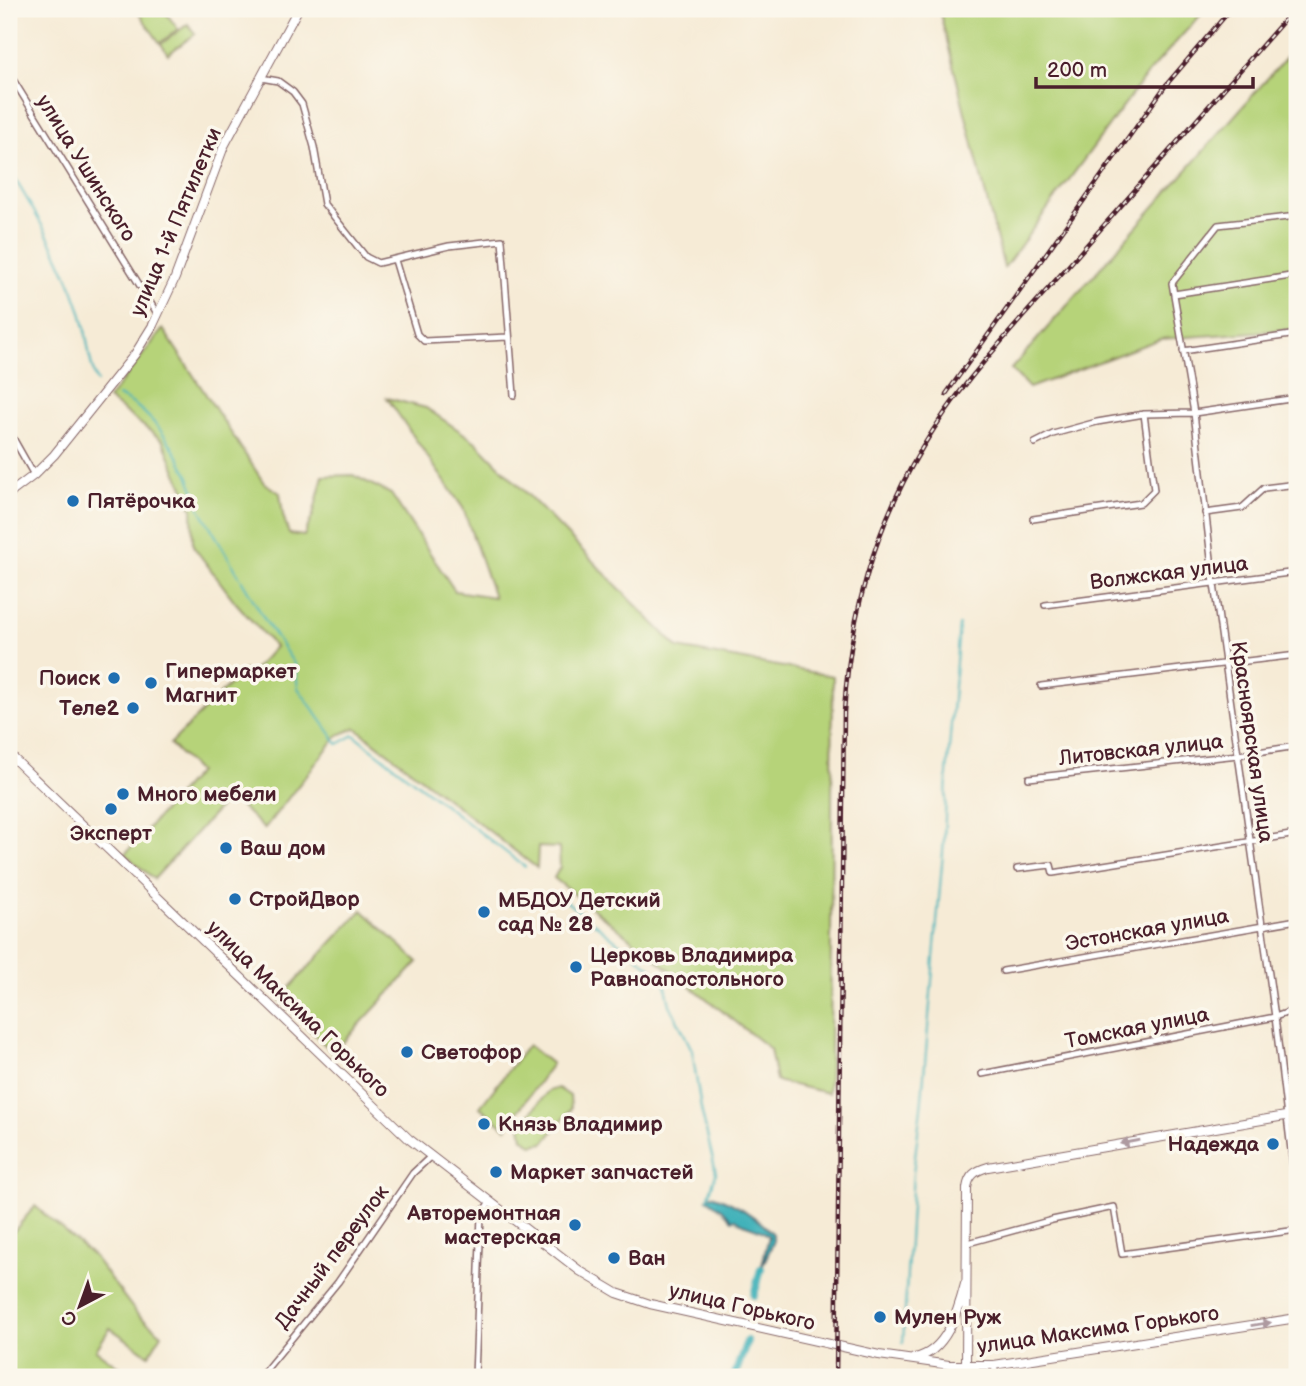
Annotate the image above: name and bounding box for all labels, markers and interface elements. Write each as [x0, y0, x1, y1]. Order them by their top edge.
scale bar [1036, 46, 1254, 90]
text: 200 m [1047, 58, 1107, 83]
street label: улица Ушинского [31, 90, 141, 246]
street label: улица 1-й Пятилетки [125, 124, 227, 320]
place label: Пятёрочка [87, 489, 196, 514]
marker: Пятёрочка [65, 493, 81, 509]
street label: Волжская улица [1088, 551, 1250, 595]
street label: Красноярская улица [1225, 640, 1279, 845]
place label: Гипермаркет Магнит [165, 659, 297, 708]
place label: Поиск [39, 666, 101, 691]
marker: Поиск [106, 670, 122, 686]
marker: Гипермаркет Магнит [143, 675, 159, 691]
place label: Теле2 [59, 696, 119, 721]
marker: Теле2 [125, 700, 141, 716]
street label: Литовская улица [1056, 729, 1225, 771]
place label: Много мебели [137, 782, 277, 807]
marker: Много мебели [115, 786, 131, 802]
marker: Эксперт [103, 801, 119, 817]
place label: Эксперт [70, 821, 152, 846]
place label: Ваш дом [240, 836, 326, 861]
marker: Ваш дом [218, 840, 234, 856]
place label: СтройДвор [249, 887, 360, 912]
place label: МБДОУ Детский сад № 28 [498, 888, 661, 937]
marker: СтройДвор [227, 891, 243, 907]
street label: Эстонская улица [1063, 903, 1231, 957]
marker: МБДОУ Детский сад № 28 [476, 904, 492, 920]
street label: улица Максима Горького [202, 915, 394, 1103]
place label: Церковь Владимира Равноапостольного [590, 943, 794, 992]
marker: Церковь Владимира Равноапостольного [568, 959, 584, 975]
street label: Томская улица [1063, 1002, 1212, 1054]
place label: Светофор [421, 1040, 522, 1065]
marker: Светофор [399, 1044, 415, 1060]
place label: Князь Владимир [498, 1112, 663, 1137]
marker: Князь Владимир [476, 1116, 492, 1132]
place label: Надежда [1168, 1132, 1260, 1157]
marker: Надежда [1265, 1136, 1281, 1152]
one-way arrow [1119, 1137, 1141, 1148]
place label: Маркет запчастей [510, 1160, 694, 1185]
marker: Маркет запчастей [488, 1164, 504, 1180]
street label: Дачный переулок [270, 1180, 394, 1334]
place label: Авторемонтная мастерская [406, 1201, 561, 1250]
marker: Авторемонтная мастерская [567, 1217, 583, 1233]
place label: Ван [628, 1246, 666, 1271]
marker: Ван [606, 1250, 622, 1266]
north arrow [46, 1270, 116, 1340]
street label: улица Горького [667, 1278, 817, 1336]
street label: улица Максима Горького [976, 1301, 1220, 1359]
text: С [57, 1305, 82, 1331]
place label: Мулен Руж [894, 1305, 1002, 1330]
marker: Мулен Руж [872, 1309, 888, 1325]
one-way arrow [1250, 1318, 1272, 1329]

